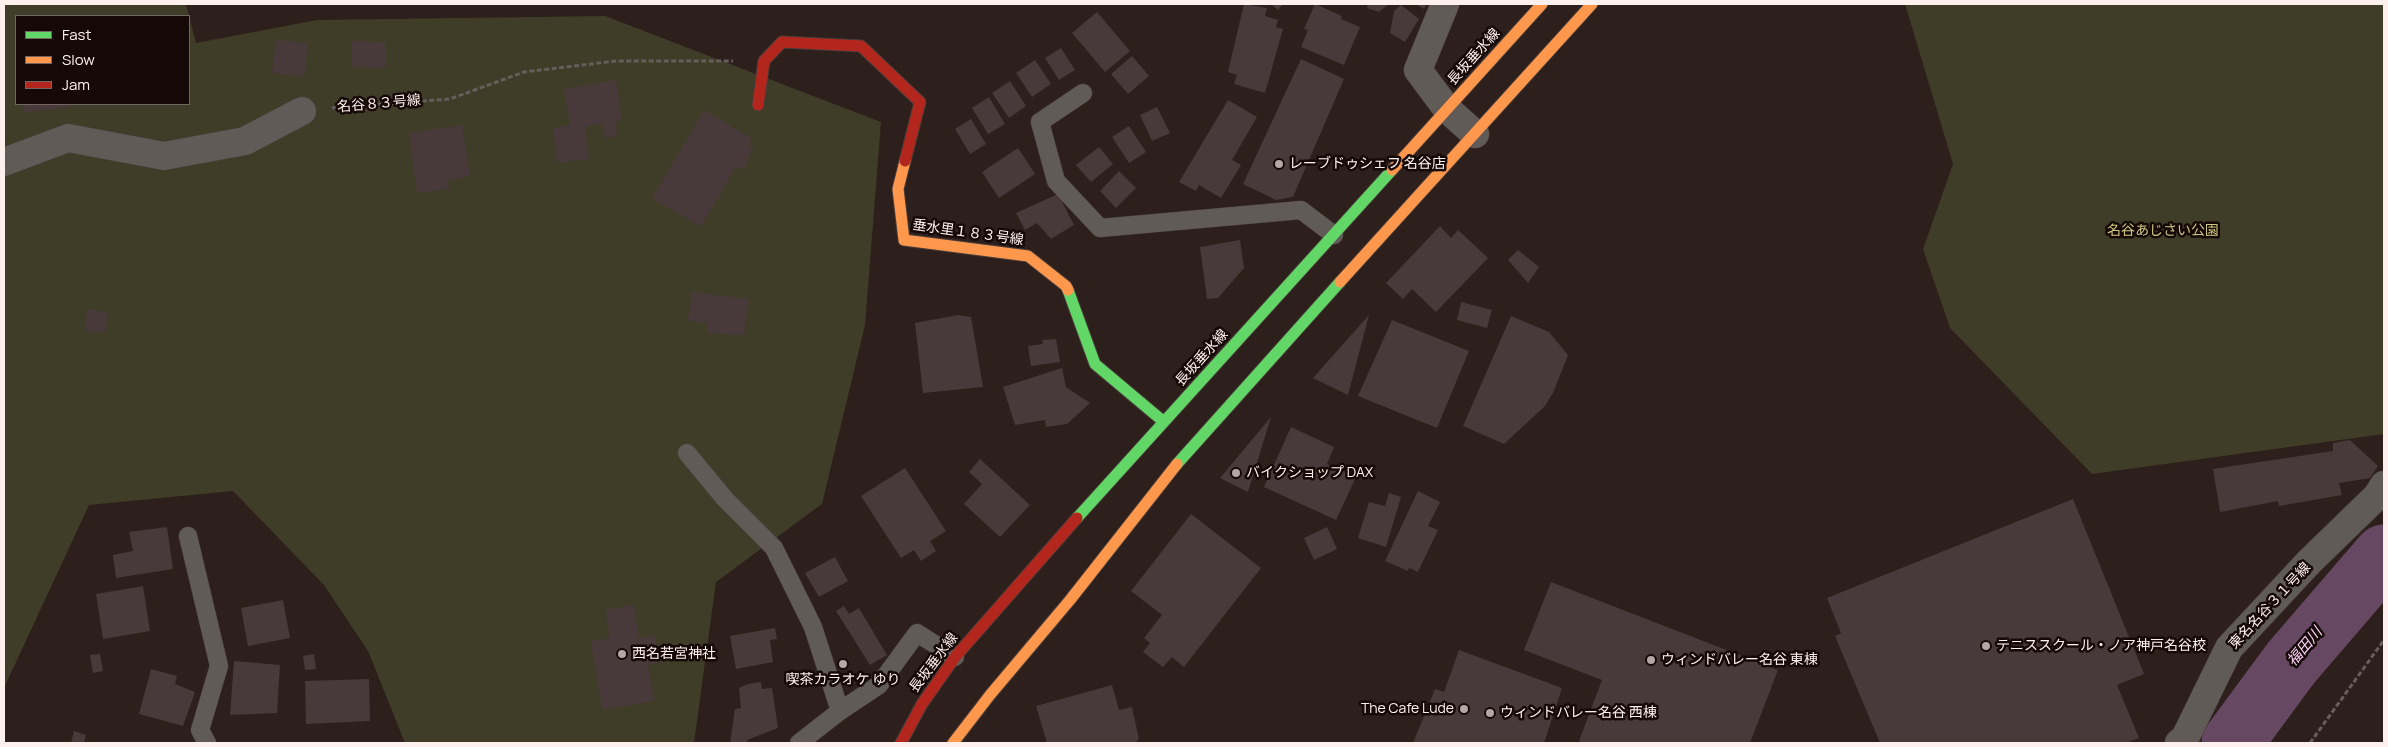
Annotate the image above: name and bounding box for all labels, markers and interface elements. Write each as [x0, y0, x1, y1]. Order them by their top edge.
legend [15, 15, 190, 105]
text: Fast [62, 24, 91, 45]
street label: 長坂垂水線 [1444, 25, 1504, 89]
text: Slow [62, 49, 95, 70]
text: Jam [62, 74, 90, 95]
street label: 名谷８３号線 [336, 92, 422, 116]
place label: レーブドゥシェフ 名谷店 [1289, 156, 1446, 172]
marker: レーブドゥシェフ 名谷店 [1273, 158, 1285, 170]
street label: 垂水里１８３号線 [911, 217, 1025, 249]
park label: 名谷あじさい公園 [2107, 223, 2219, 239]
street label: 長坂垂水線 [1172, 326, 1232, 390]
place label: バイクショップ DAX [1246, 465, 1373, 481]
marker: バイクショップ DAX [1230, 467, 1242, 479]
street label: 東名名谷３１号線 [2226, 559, 2314, 653]
water label: 福田川 [2284, 624, 2326, 670]
street label: 長坂垂水線 [906, 630, 962, 696]
place label: テニススクール・ノア神戸名谷校 [1996, 638, 2206, 654]
marker: テニススクール・ノア神戸名谷校 [1980, 640, 1992, 652]
place label: 西名若宮神社 [632, 646, 716, 662]
marker: 西名若宮神社 [616, 648, 628, 660]
place label: ウィンドバレー名谷 東棟 [1661, 652, 1818, 668]
marker: ウィンドバレー名谷 東棟 [1645, 654, 1657, 666]
marker: 喫茶カラオケ ゆり [837, 658, 849, 670]
place label: 喫茶カラオケ ゆり [786, 672, 900, 688]
place label: The Cafe Lude [1361, 701, 1454, 717]
marker: The Cafe Lude [1458, 703, 1470, 715]
place label: ウィンドバレー名谷 西棟 [1500, 705, 1657, 721]
marker: ウィンドバレー名谷 西棟 [1484, 707, 1496, 719]

